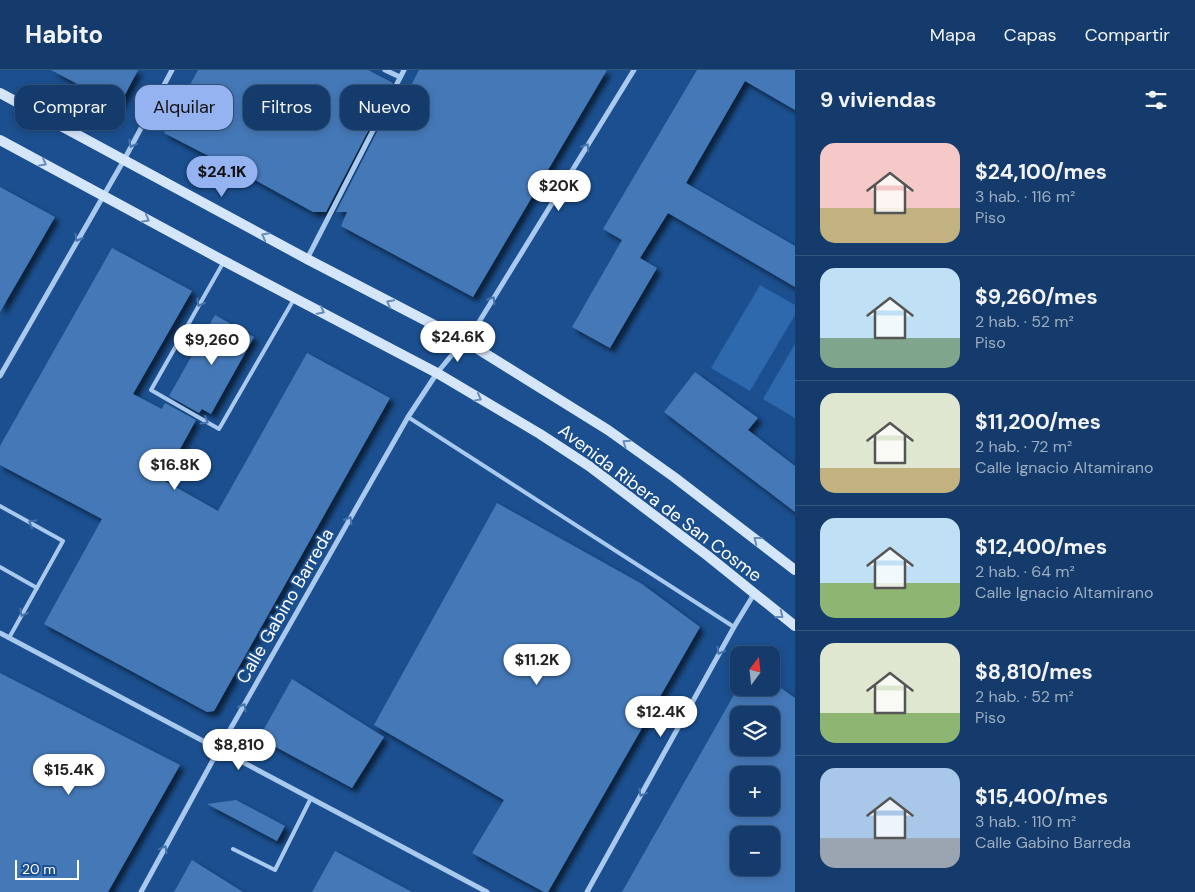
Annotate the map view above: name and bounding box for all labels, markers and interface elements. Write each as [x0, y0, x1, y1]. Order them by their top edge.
text: Habito [25, 19, 103, 50]
text: Mapa [930, 23, 976, 47]
text: Capas [1004, 23, 1057, 47]
text: Compartir [1085, 23, 1170, 47]
chip: Comprar [15, 85, 125, 130]
chip: Alquilar [135, 85, 233, 130]
chip: Filtros [243, 85, 330, 130]
chip: Nuevo [340, 85, 429, 130]
text: 9 viviendas [820, 86, 936, 114]
icon: filters [1142, 86, 1170, 114]
one-way arrow [128, 139, 138, 148]
one-way arrow [580, 143, 590, 152]
pin: $24.1K [181, 156, 263, 198]
one-way arrow [38, 157, 47, 167]
text: $24,100/mes [975, 158, 1107, 186]
text: $24.1K [198, 161, 246, 182]
icon: home [860, 163, 920, 223]
pin: $20K [529, 170, 589, 212]
text: $20K [539, 175, 579, 196]
text: 3 hab. · 116 m² [975, 186, 1075, 207]
text: Piso [975, 207, 1006, 228]
one-way arrow [141, 213, 150, 223]
one-way arrow [75, 232, 85, 241]
one-way arrow [261, 232, 270, 242]
text: $9,260/mes [975, 283, 1098, 311]
icon: home [860, 288, 920, 348]
one-way arrow [486, 297, 496, 306]
one-way arrow [196, 298, 206, 307]
one-way arrow [387, 299, 396, 309]
one-way arrow [316, 305, 325, 315]
text: 2 hab. · 52 m² [975, 311, 1074, 332]
pin: $24.6K [417, 320, 499, 363]
pin: $9,260 [171, 324, 253, 366]
text: $24.6K [431, 326, 485, 347]
text: $9,260 [185, 329, 239, 350]
text: Piso [975, 332, 1006, 353]
one-way arrow [473, 392, 482, 402]
text: $11,200/mes [975, 408, 1101, 436]
icon: home [860, 413, 920, 473]
one-way arrow [200, 415, 209, 425]
street label: Avenida Ribera de San Cosme [553, 418, 767, 588]
text: 2 hab. · 72 m² [975, 436, 1072, 457]
one-way arrow [623, 440, 632, 449]
pin: $16.8K [134, 448, 216, 491]
text: $16.8K [150, 454, 200, 475]
text: Calle Ignacio Altamirano [975, 457, 1154, 478]
one-way arrow [343, 517, 353, 526]
one-way arrow [28, 519, 37, 529]
street label: Calle Gabino Barreda [231, 524, 339, 688]
text: $12,400/mes [975, 533, 1107, 561]
one-way arrow [753, 537, 763, 546]
icon: home [860, 538, 920, 598]
text: 2 hab. · 64 m² [975, 561, 1075, 582]
text: Calle Ignacio Altamirano [975, 582, 1154, 603]
one-way arrow [19, 608, 29, 617]
one-way arrow [775, 609, 784, 618]
pin: $11.2K [496, 644, 578, 686]
one-way arrow [717, 645, 727, 654]
north arrow [730, 646, 780, 696]
map controls [730, 646, 780, 876]
text: $11.2K [514, 649, 560, 670]
text: $8,810/mes [975, 658, 1093, 686]
icon: home [860, 663, 920, 723]
text: 2 hab. · 52 m² [975, 686, 1074, 707]
pin: $12.4K [620, 696, 702, 738]
text: $12.4K [636, 701, 686, 722]
one-way arrow [237, 704, 247, 713]
button: layers [730, 706, 780, 756]
text: Piso [975, 707, 1006, 728]
pin: $8,810 [198, 728, 280, 771]
text: $8,810 [214, 734, 264, 755]
pin: $15.4K [28, 754, 110, 796]
text: $15.4K [44, 759, 94, 780]
button: + [730, 766, 780, 816]
text: $15,400/mes [975, 783, 1108, 811]
one-way arrow [638, 788, 648, 797]
icon: home [860, 788, 920, 848]
text: 3 hab. · 110 m² [975, 811, 1076, 832]
button: − [730, 826, 780, 876]
text: Calle Gabino Barreda [975, 832, 1131, 853]
one-way arrow [158, 846, 168, 855]
scale bar [15, 857, 79, 880]
text: 20 m [22, 860, 56, 878]

